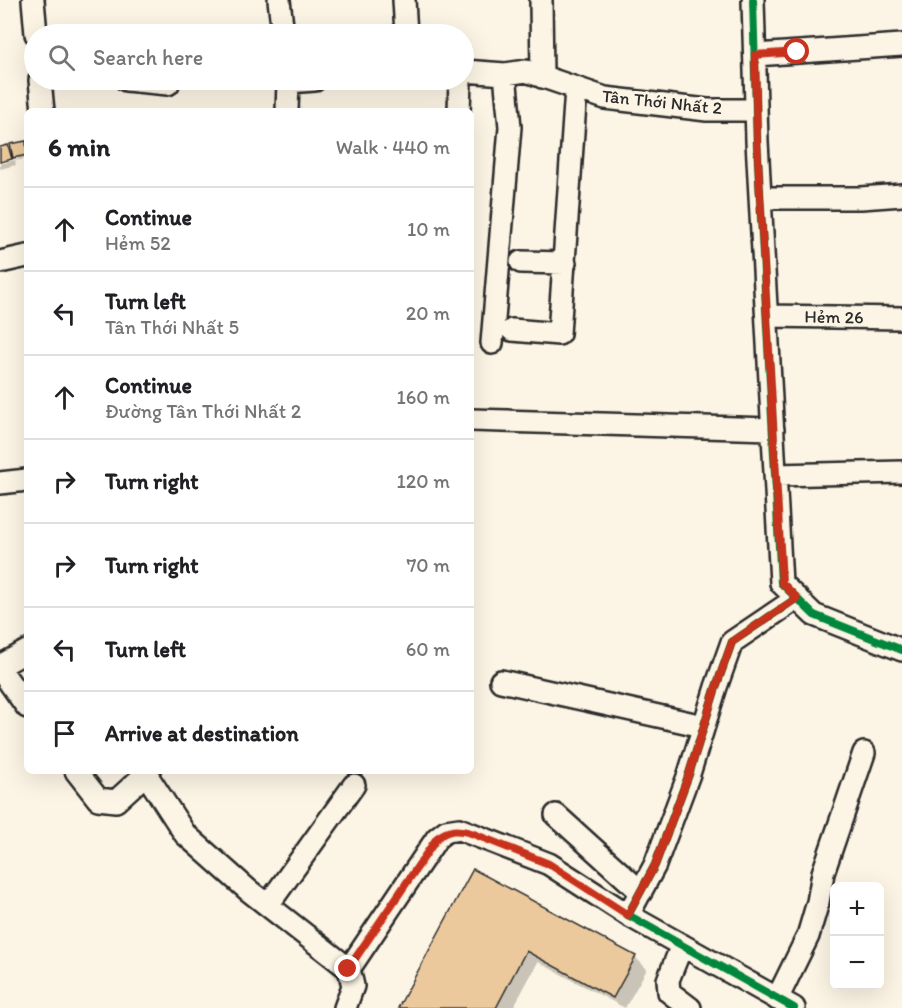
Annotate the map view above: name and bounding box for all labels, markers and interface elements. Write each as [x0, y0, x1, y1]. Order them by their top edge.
search box [24, 24, 474, 90]
route start [783, 38, 809, 64]
icon: search [45, 41, 78, 74]
text: Search here [93, 44, 203, 71]
street label: Tân Thới Nhất 2 [601, 85, 724, 119]
text: 6 min [48, 131, 110, 163]
text: Walk · 440 m [336, 135, 450, 159]
text: Continue [105, 204, 192, 231]
icon: ahead [48, 213, 81, 246]
text: 10 m [407, 217, 450, 241]
text: Hẻm 52 [105, 231, 171, 255]
text: Turn left [105, 288, 186, 315]
icon: left [48, 297, 81, 330]
text: 20 m [406, 301, 450, 325]
street label: Hẻm 26 [804, 305, 864, 329]
text: Tân Thới Nhất 5 [105, 315, 239, 339]
text: Continue [105, 372, 192, 399]
icon: ahead [48, 381, 81, 414]
text: 160 m [397, 385, 450, 409]
text: Đường Tân Thới Nhất 2 [105, 399, 301, 423]
icon: right [48, 465, 81, 498]
text: Turn right [105, 468, 199, 495]
text: 120 m [397, 469, 450, 493]
icon: right [48, 549, 81, 582]
text: Turn right [105, 552, 199, 579]
text: 70 m [406, 553, 450, 577]
icon: left [48, 633, 81, 666]
text: Turn left [105, 636, 186, 663]
text: 60 m [406, 637, 450, 661]
icon: arrive [48, 717, 81, 750]
text: Arrive at destination [105, 720, 299, 747]
map controls [830, 882, 884, 990]
button: + [830, 882, 884, 936]
button: − [830, 936, 884, 990]
route end [334, 955, 360, 981]

